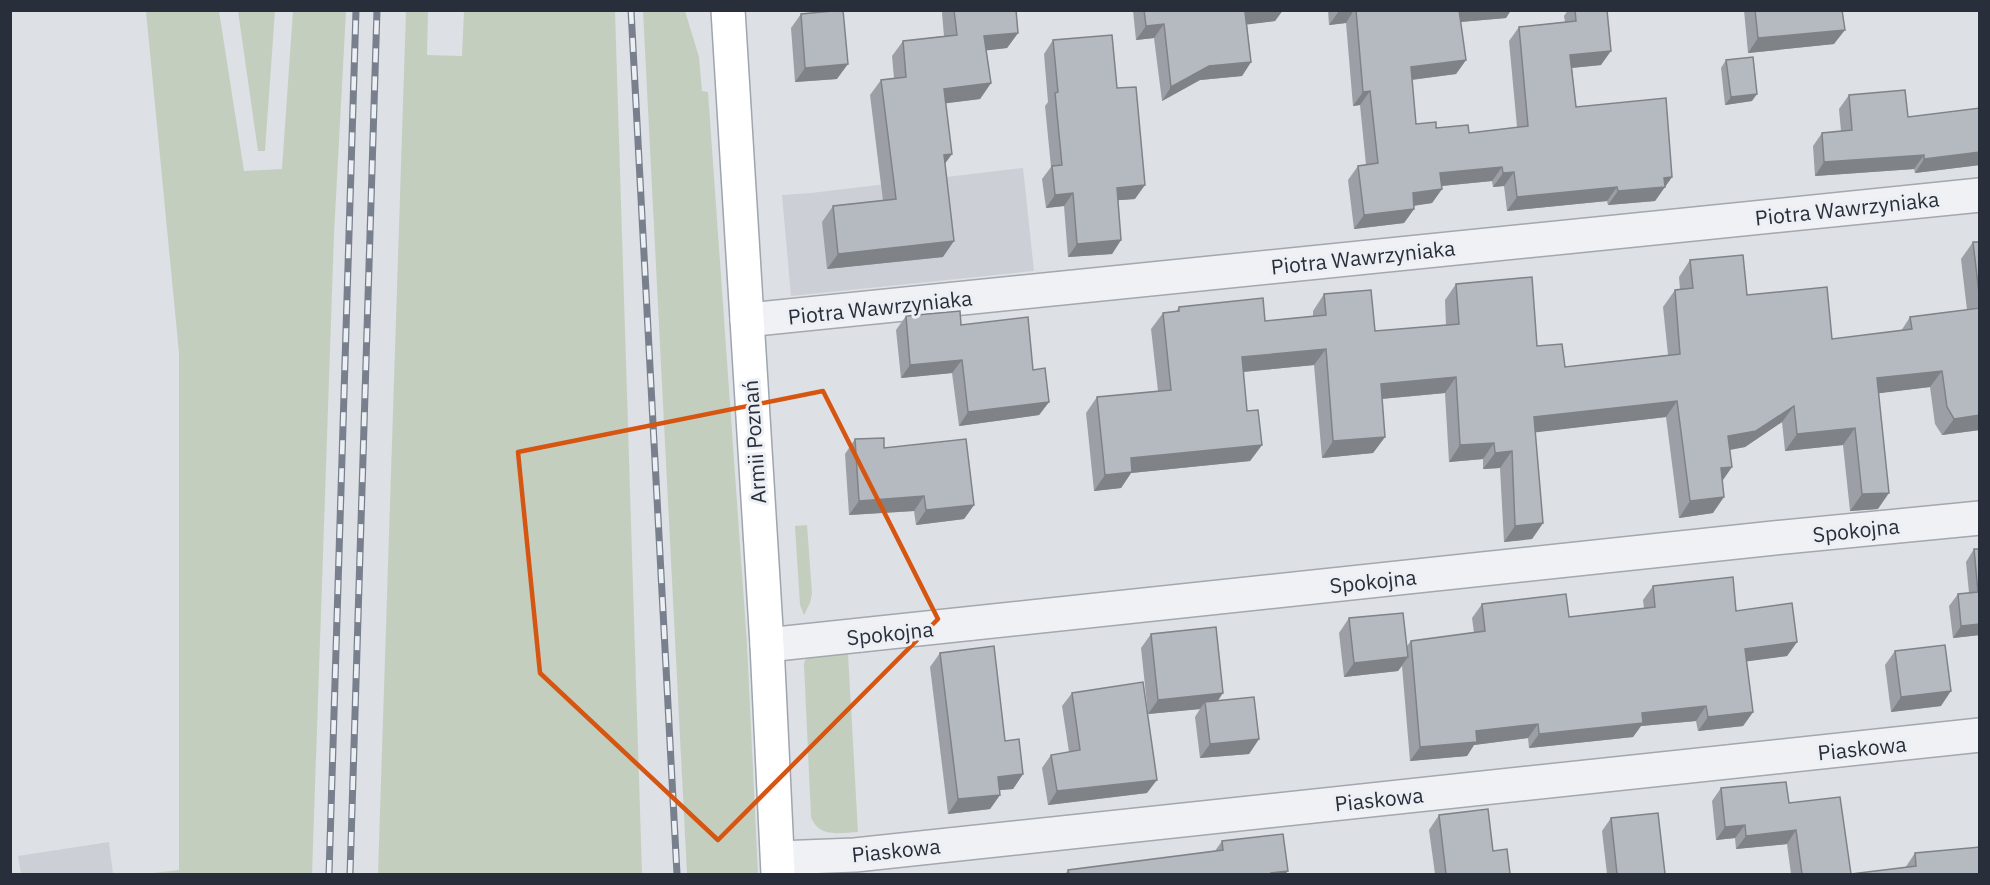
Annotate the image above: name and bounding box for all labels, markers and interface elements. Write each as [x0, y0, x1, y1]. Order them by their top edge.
street label: Piotra Wawrzyniaka [1753, 184, 1941, 232]
street label: Piotra Wawrzyniaka [1269, 233, 1457, 281]
street label: Piotra Wawrzyniaka [786, 283, 974, 331]
street label: Armii Poznań [736, 379, 772, 505]
street label: Spokojna [1811, 512, 1901, 548]
street label: Spokojna [1328, 563, 1418, 599]
street label: Spokojna [845, 615, 935, 651]
street label: Piaskowa [1816, 729, 1908, 767]
street label: Piaskowa [1333, 780, 1425, 818]
street label: Piaskowa [850, 831, 942, 869]

